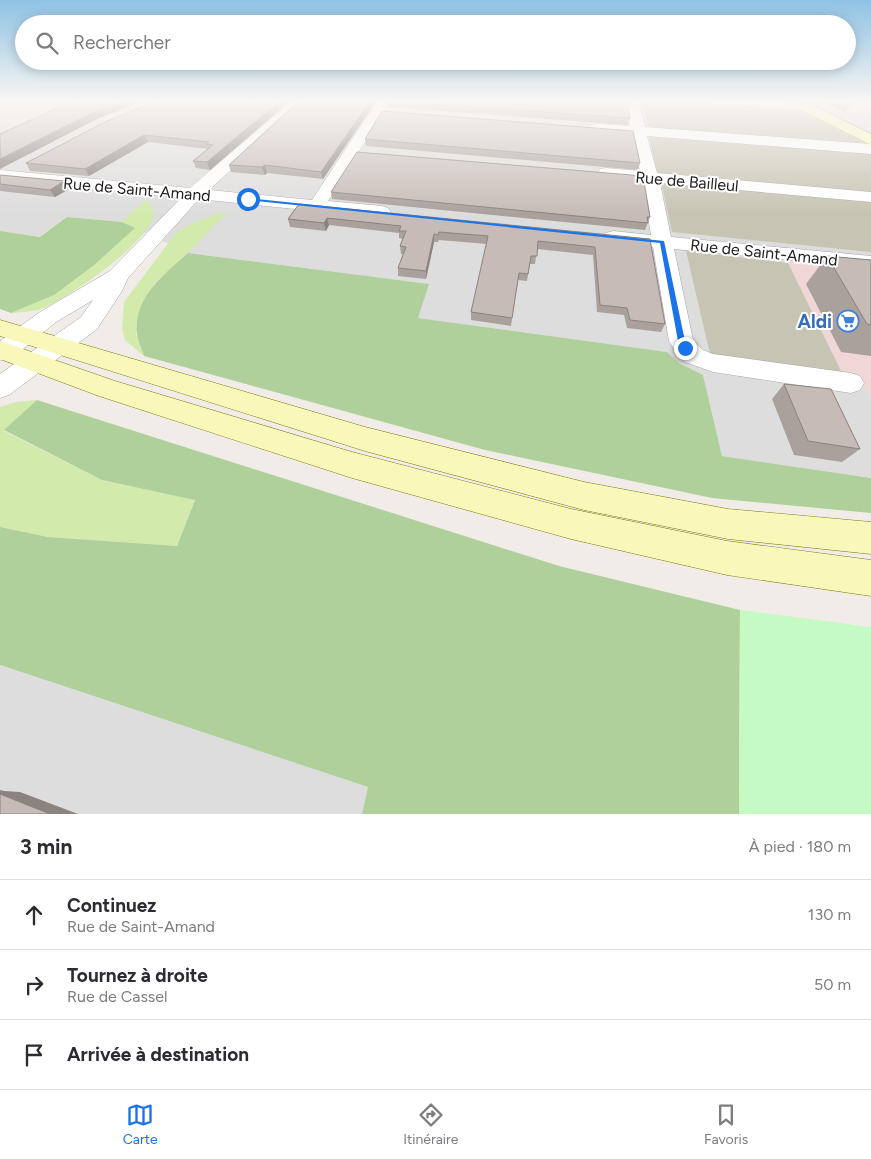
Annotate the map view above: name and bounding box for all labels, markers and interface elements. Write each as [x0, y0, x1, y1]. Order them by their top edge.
search box [15, 15, 856, 70]
icon: search [33, 29, 61, 57]
text: Rechercher [73, 31, 171, 54]
street label: Rue de Bailleul [635, 168, 739, 195]
street label: Rue de Saint-Amand [62, 174, 211, 205]
route start [237, 188, 260, 211]
street label: Rue de Saint-Amand [689, 235, 839, 270]
supermarket icon: Aldi [836, 309, 860, 333]
place label: Aldi [797, 310, 832, 333]
route end [674, 337, 697, 360]
text: 3 min [20, 834, 72, 859]
text: À pied · 180 m [749, 837, 851, 856]
text: Continuez [67, 894, 156, 917]
icon: ahead [20, 901, 48, 929]
text: 130 m [808, 905, 851, 924]
text: Rue de Saint-Amand [67, 917, 215, 936]
text: Tournez à droite [67, 964, 208, 987]
icon: right [20, 971, 48, 999]
text: 50 m [814, 975, 851, 994]
text: Rue de Cassel [67, 987, 168, 1006]
icon: arrive [20, 1041, 48, 1069]
text: Arrivée à destination [67, 1043, 249, 1066]
tab: Carte [123, 1101, 158, 1148]
tab: Itinéraire [403, 1101, 458, 1148]
tab: Favoris [704, 1101, 748, 1148]

